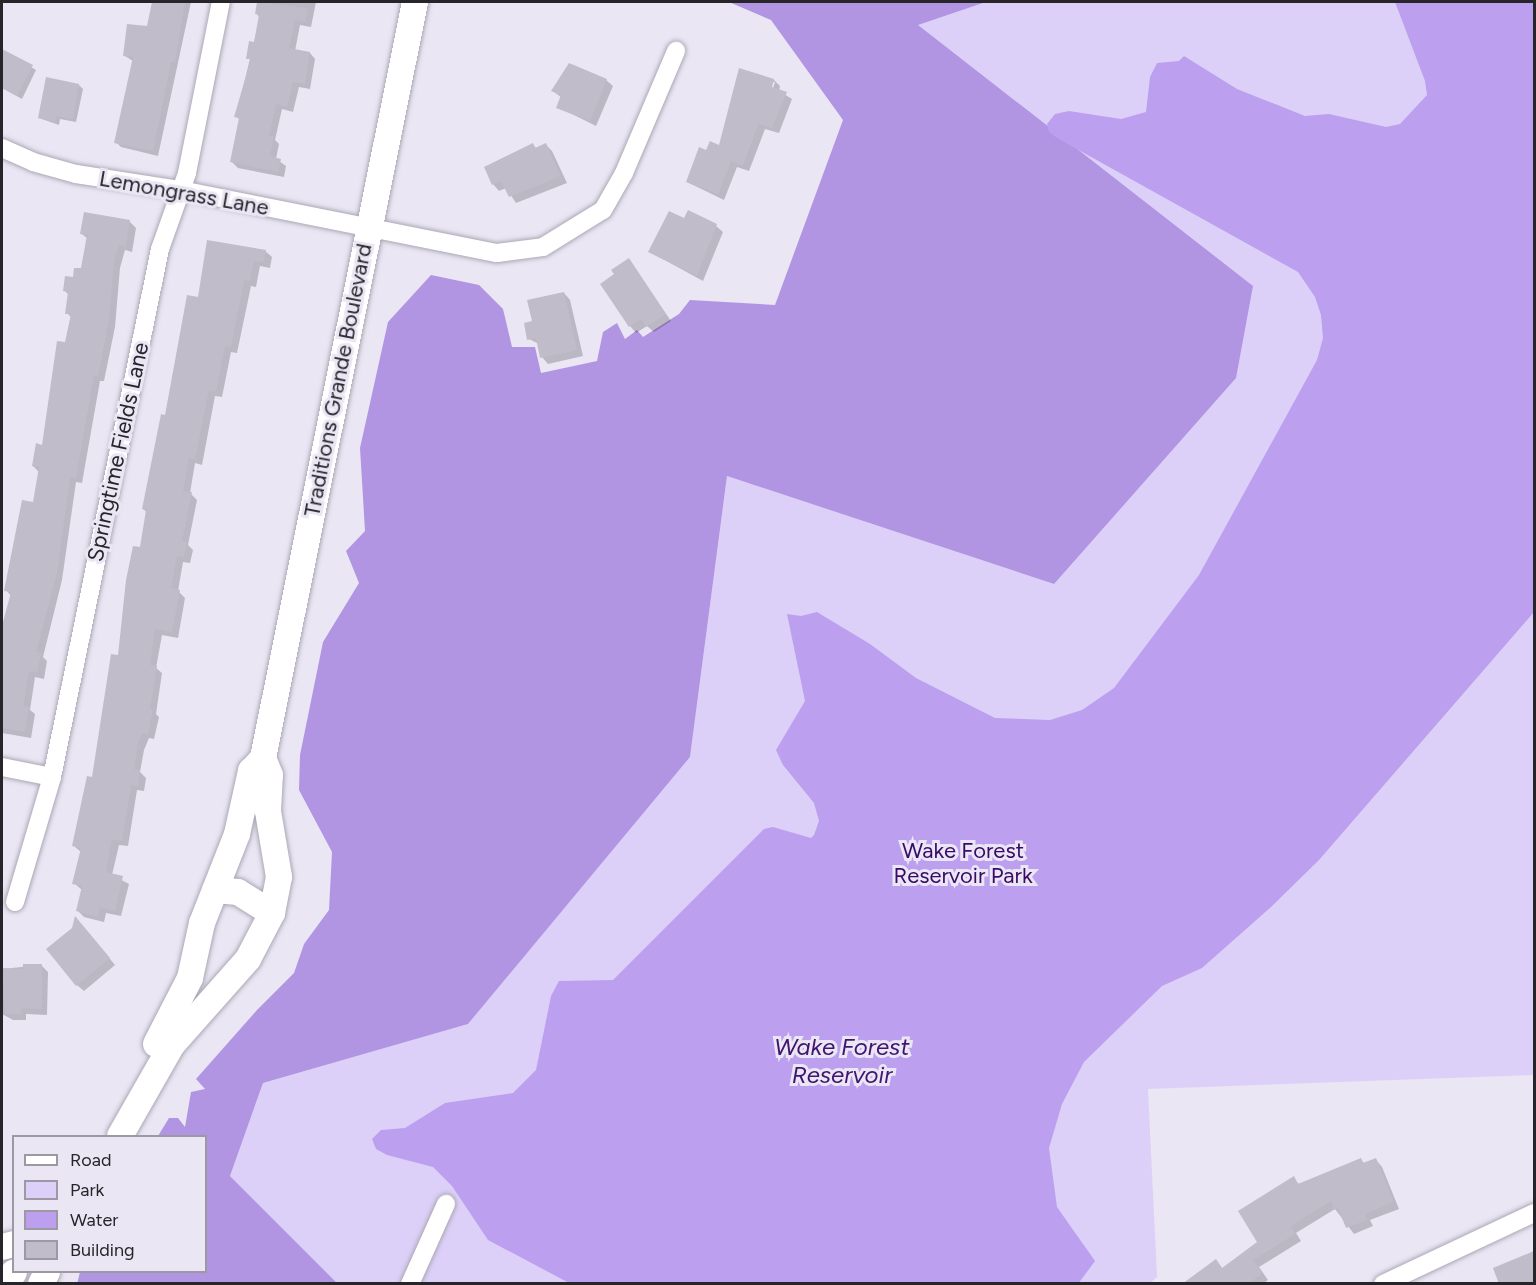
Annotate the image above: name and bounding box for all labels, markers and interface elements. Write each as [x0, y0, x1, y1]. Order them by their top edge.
street label: Lemongrass Lane [97, 165, 271, 221]
street label: Traditions Grande Boulevard [299, 241, 377, 519]
street label: Springtime Fields Lane [82, 340, 154, 564]
park label: Wake Forest Reservoir Park [893, 837, 1033, 888]
water label: Wake Forest Reservoir [774, 1033, 910, 1089]
legend [12, 1135, 207, 1273]
text: Road [70, 1149, 111, 1171]
text: Park [70, 1179, 104, 1201]
text: Water [70, 1209, 118, 1231]
text: Building [70, 1239, 135, 1261]

